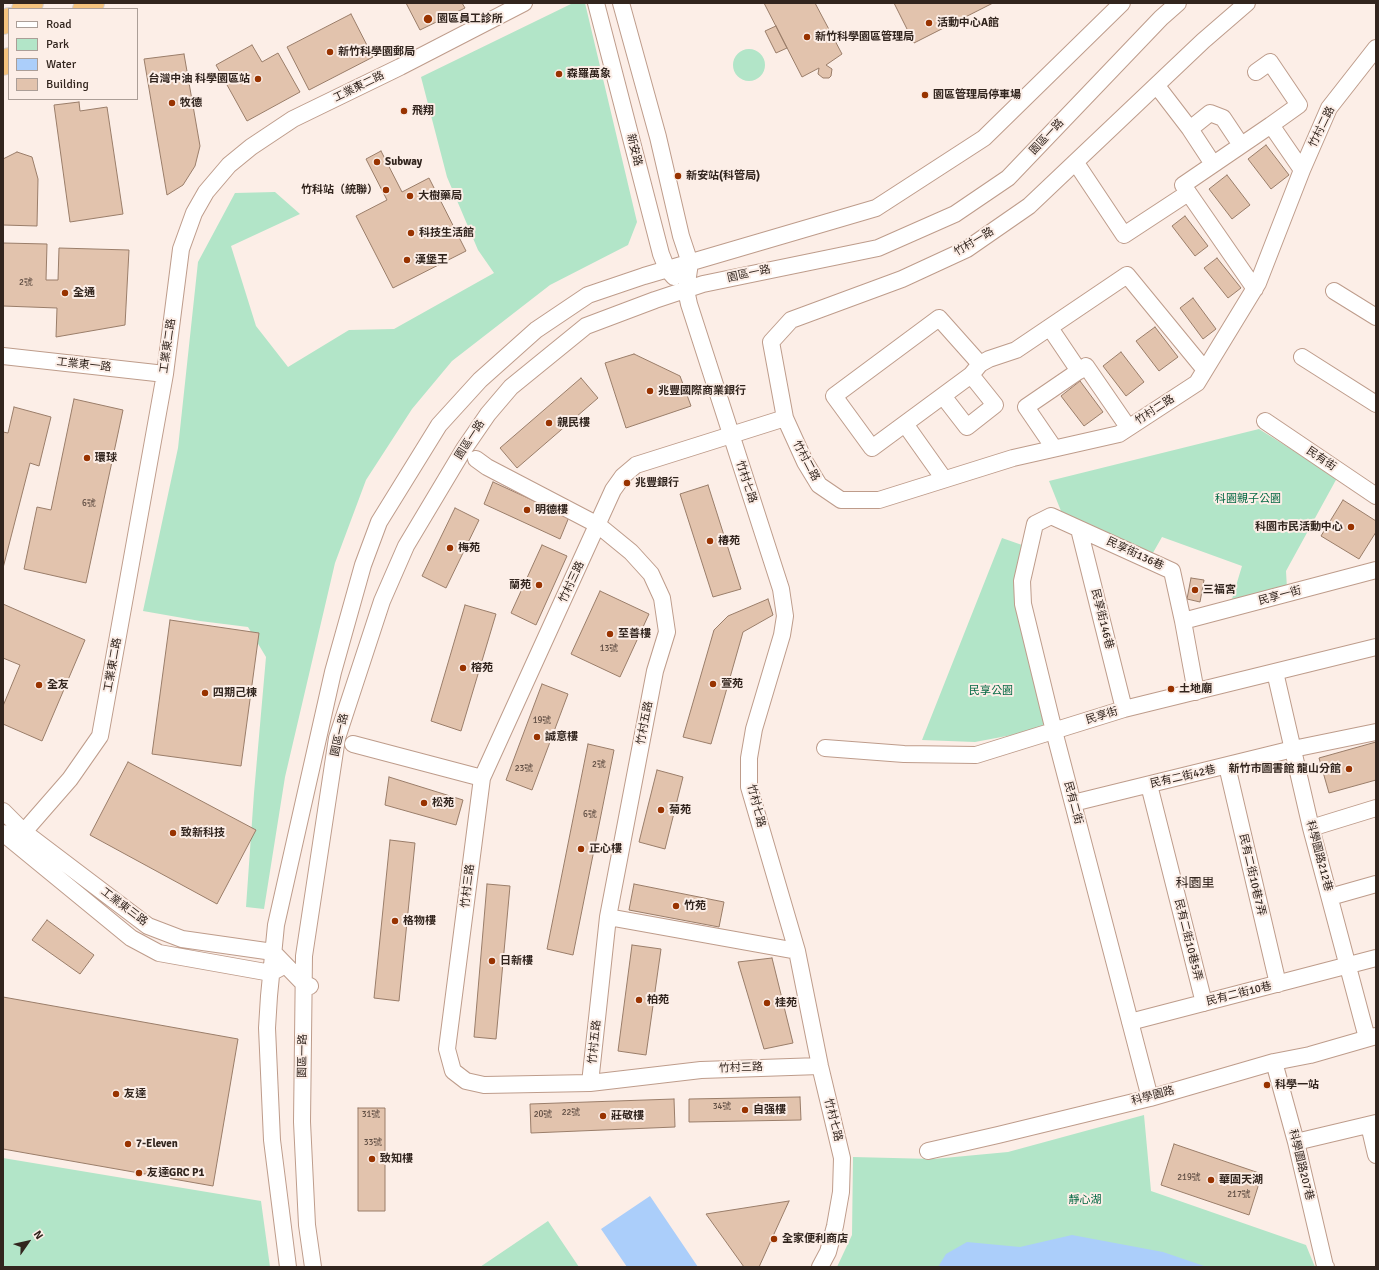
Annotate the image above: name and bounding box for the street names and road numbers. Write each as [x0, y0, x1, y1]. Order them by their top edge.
street label: 工業東二路 [331, 69, 387, 105]
street label: 竹村二路 [1306, 104, 1338, 150]
street label: 園區一路 [1027, 116, 1067, 158]
street label: 新安路 [624, 132, 644, 168]
street label: 竹村一路 [952, 225, 996, 259]
street label: 園區一路 [726, 263, 772, 285]
street label: 工業東二路 [158, 318, 178, 374]
street label: 工業東一路 [56, 356, 112, 374]
street label: 竹村二路 [1133, 392, 1177, 428]
street label: 園區一路 [452, 418, 488, 462]
street label: 竹村二路 [790, 438, 822, 484]
street label: 民有街 [1304, 444, 1338, 474]
street label: 竹村七路 [733, 459, 759, 505]
street label: 民享街136巷 [1104, 535, 1166, 573]
street label: 竹村三路 [557, 559, 587, 605]
street label: 民享一街 [1257, 584, 1303, 608]
street label: 民享街146巷 [1088, 587, 1116, 651]
street label: 工業東二路 [102, 637, 124, 693]
street label: 竹村五路 [634, 700, 656, 746]
street label: 民享街 [1084, 705, 1120, 727]
street label: 園區一路 [329, 712, 351, 758]
street label: 民有二街42巷 [1149, 763, 1217, 791]
street label: 民有二街 [1061, 780, 1085, 826]
street label: 竹村七路 [744, 783, 768, 829]
street label: 科學園路212巷 [1303, 819, 1335, 893]
street label: 民有二街10巷7弄 [1236, 833, 1268, 917]
street label: 竹村三路 [459, 863, 477, 909]
street label: 工業東三路 [98, 885, 150, 929]
street label: 民有二街10巷5弄 [1171, 898, 1205, 982]
street label: 民有二街10巷 [1205, 980, 1273, 1008]
street label: 竹村五路 [586, 1019, 604, 1065]
street label: 園區一路 [296, 1034, 310, 1078]
street label: 竹村三路 [719, 1061, 763, 1075]
street label: 科學園路 [1130, 1084, 1176, 1108]
street label: 竹村七路 [821, 1097, 845, 1143]
street label: 科學園路207巷 [1286, 1128, 1316, 1202]

